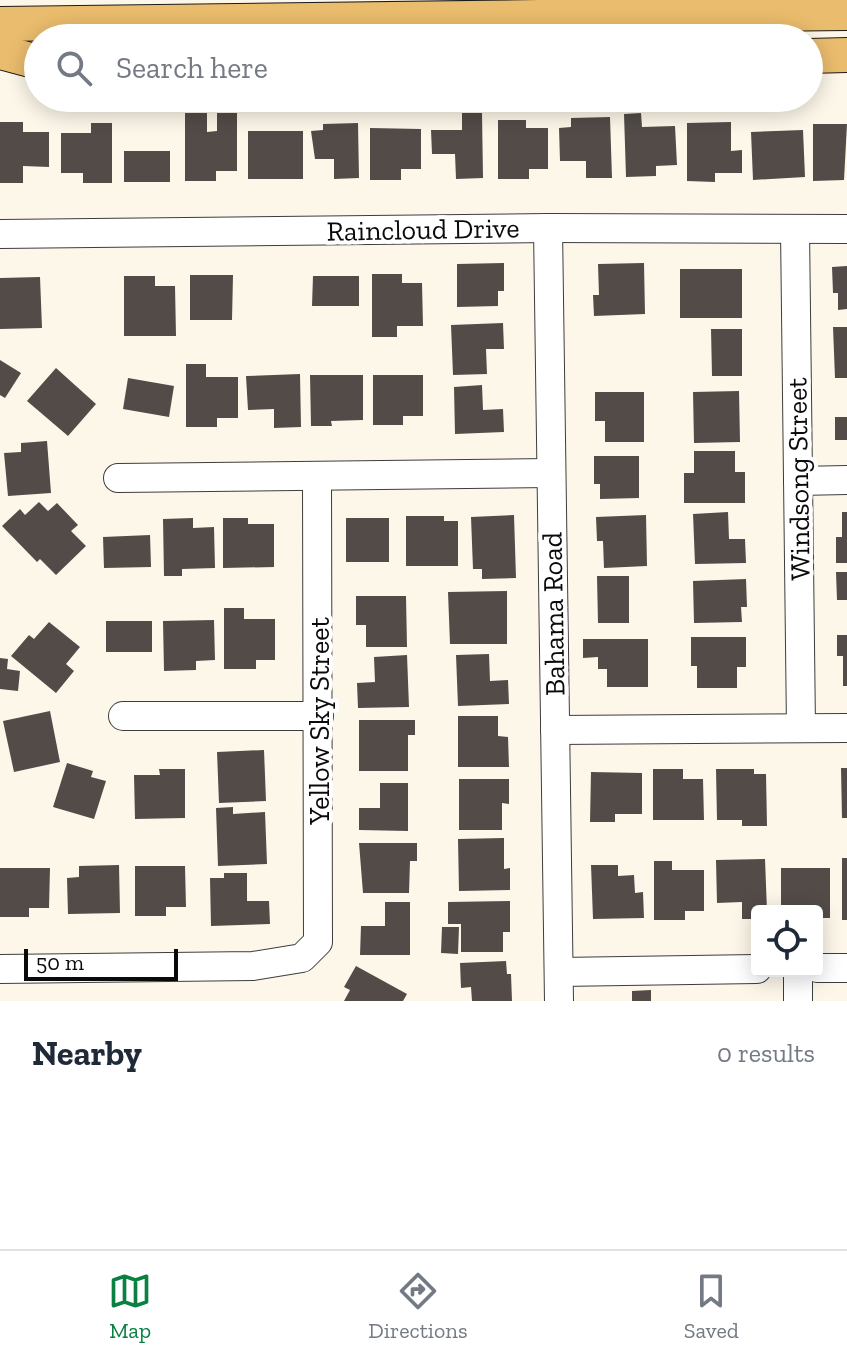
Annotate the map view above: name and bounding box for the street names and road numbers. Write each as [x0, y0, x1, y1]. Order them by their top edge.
street label: Raincloud Drive [326, 211, 520, 248]
street label: Windsong Street [780, 377, 817, 581]
street label: Bahama Road [536, 532, 571, 696]
street label: Yellow Sky Street [303, 617, 336, 826]

